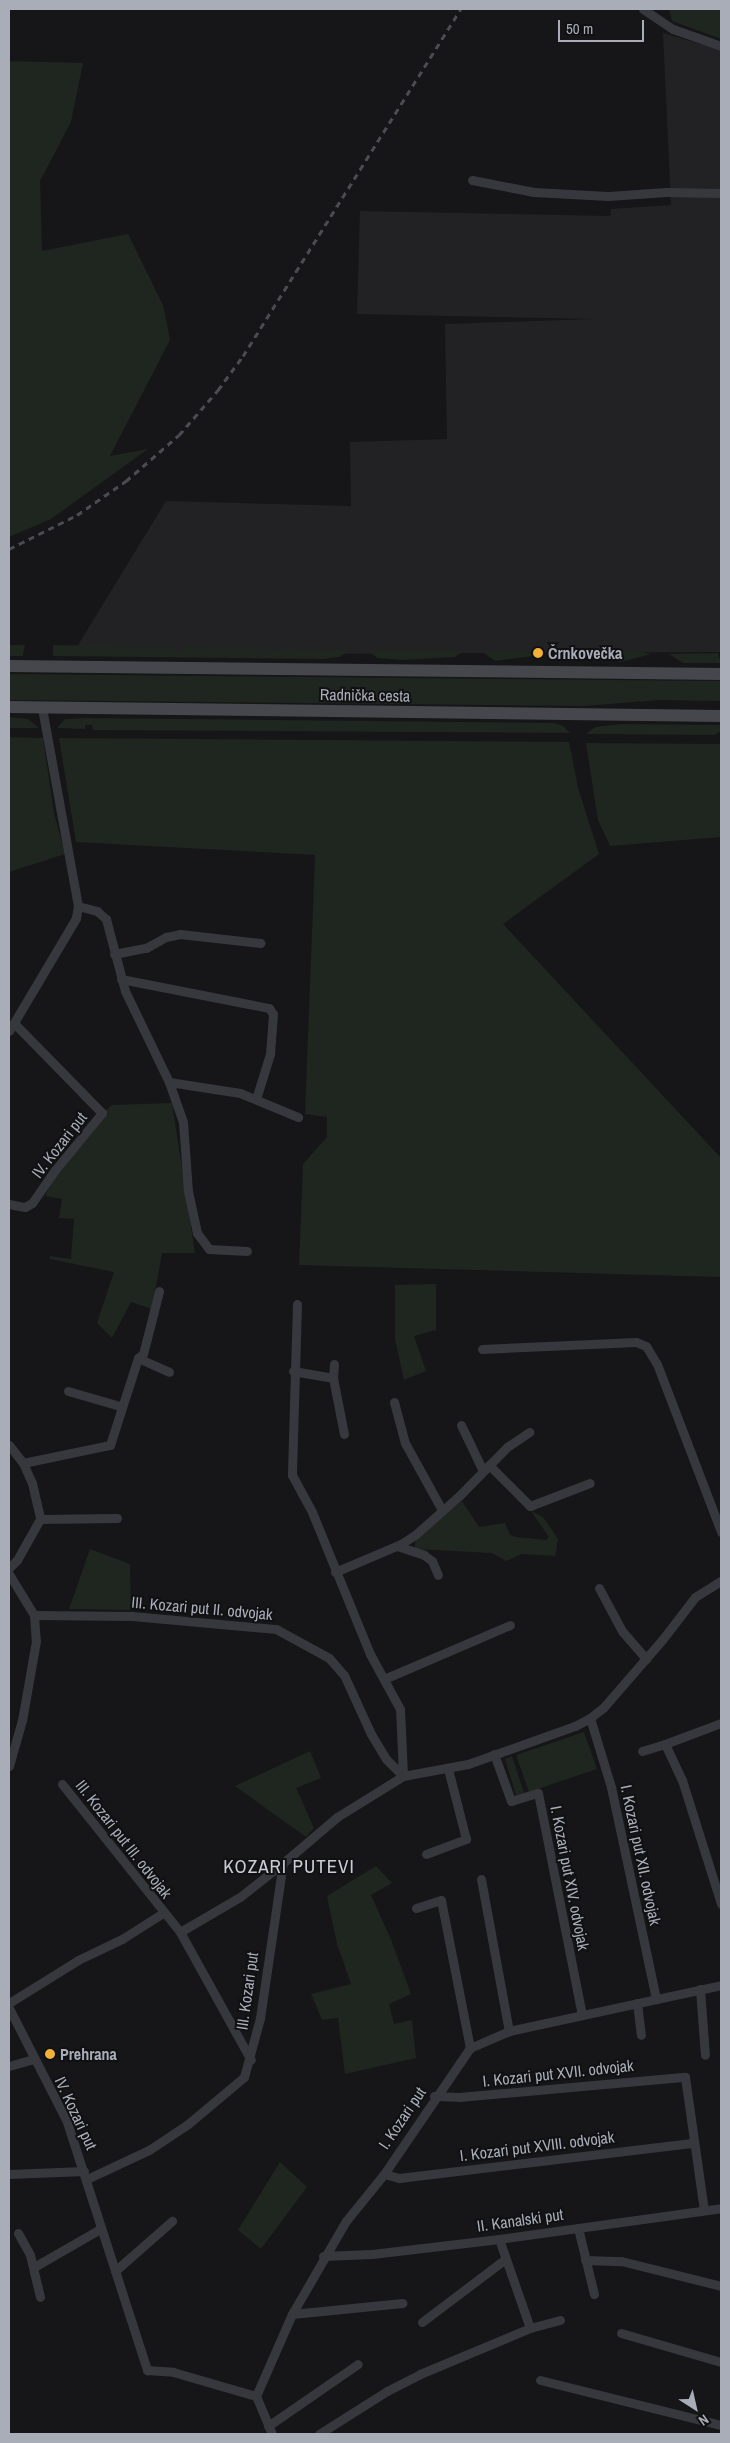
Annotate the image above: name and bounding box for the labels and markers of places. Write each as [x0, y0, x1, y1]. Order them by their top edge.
place label: Črnkovečka [548, 643, 622, 663]
marker: Črnkovečka [532, 647, 544, 659]
place label: Prehrana [60, 2044, 117, 2064]
marker: Prehrana [44, 2048, 56, 2060]

